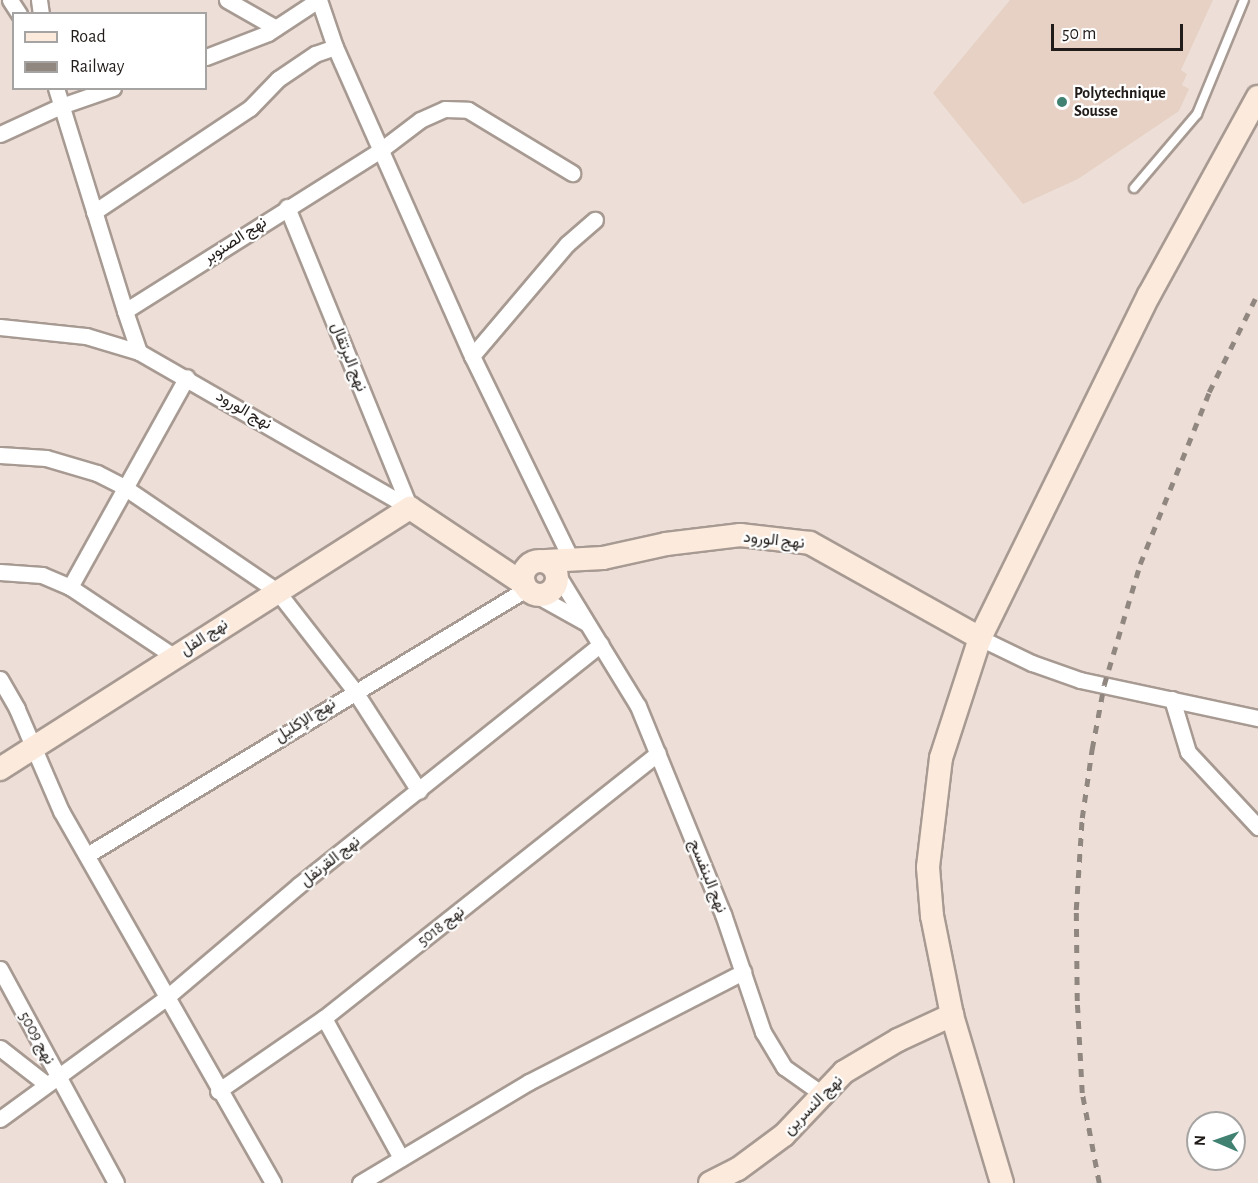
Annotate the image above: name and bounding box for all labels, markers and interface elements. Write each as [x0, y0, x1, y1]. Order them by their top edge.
legend [12, 12, 207, 90]
scale bar [1054, 12, 1186, 50]
text: 50 m [1062, 25, 1096, 43]
text: Road [70, 28, 106, 46]
text: Railway [70, 58, 124, 76]
place label: Polytechnique Sousse [1074, 83, 1166, 121]
marker: Polytechnique Sousse [1055, 95, 1069, 109]
street label: نهج الصنوبر [200, 212, 270, 268]
street label: نهج البرتقال [326, 320, 372, 394]
street label: نهج الورود [213, 386, 275, 434]
street label: نهج الورود [742, 527, 806, 553]
street label: نهج الفل [176, 614, 232, 660]
street label: نهج الإكليل [271, 694, 339, 746]
street label: نهج القرنفل [296, 832, 364, 890]
street label: نهج البنفسج [685, 836, 731, 916]
street label: نهج 5018 [414, 902, 468, 950]
street label: نهج 5009 [15, 1008, 59, 1068]
street label: نهج النسرين [779, 1071, 847, 1139]
north arrow [1186, 1111, 1246, 1171]
text: N [1192, 1135, 1208, 1146]

